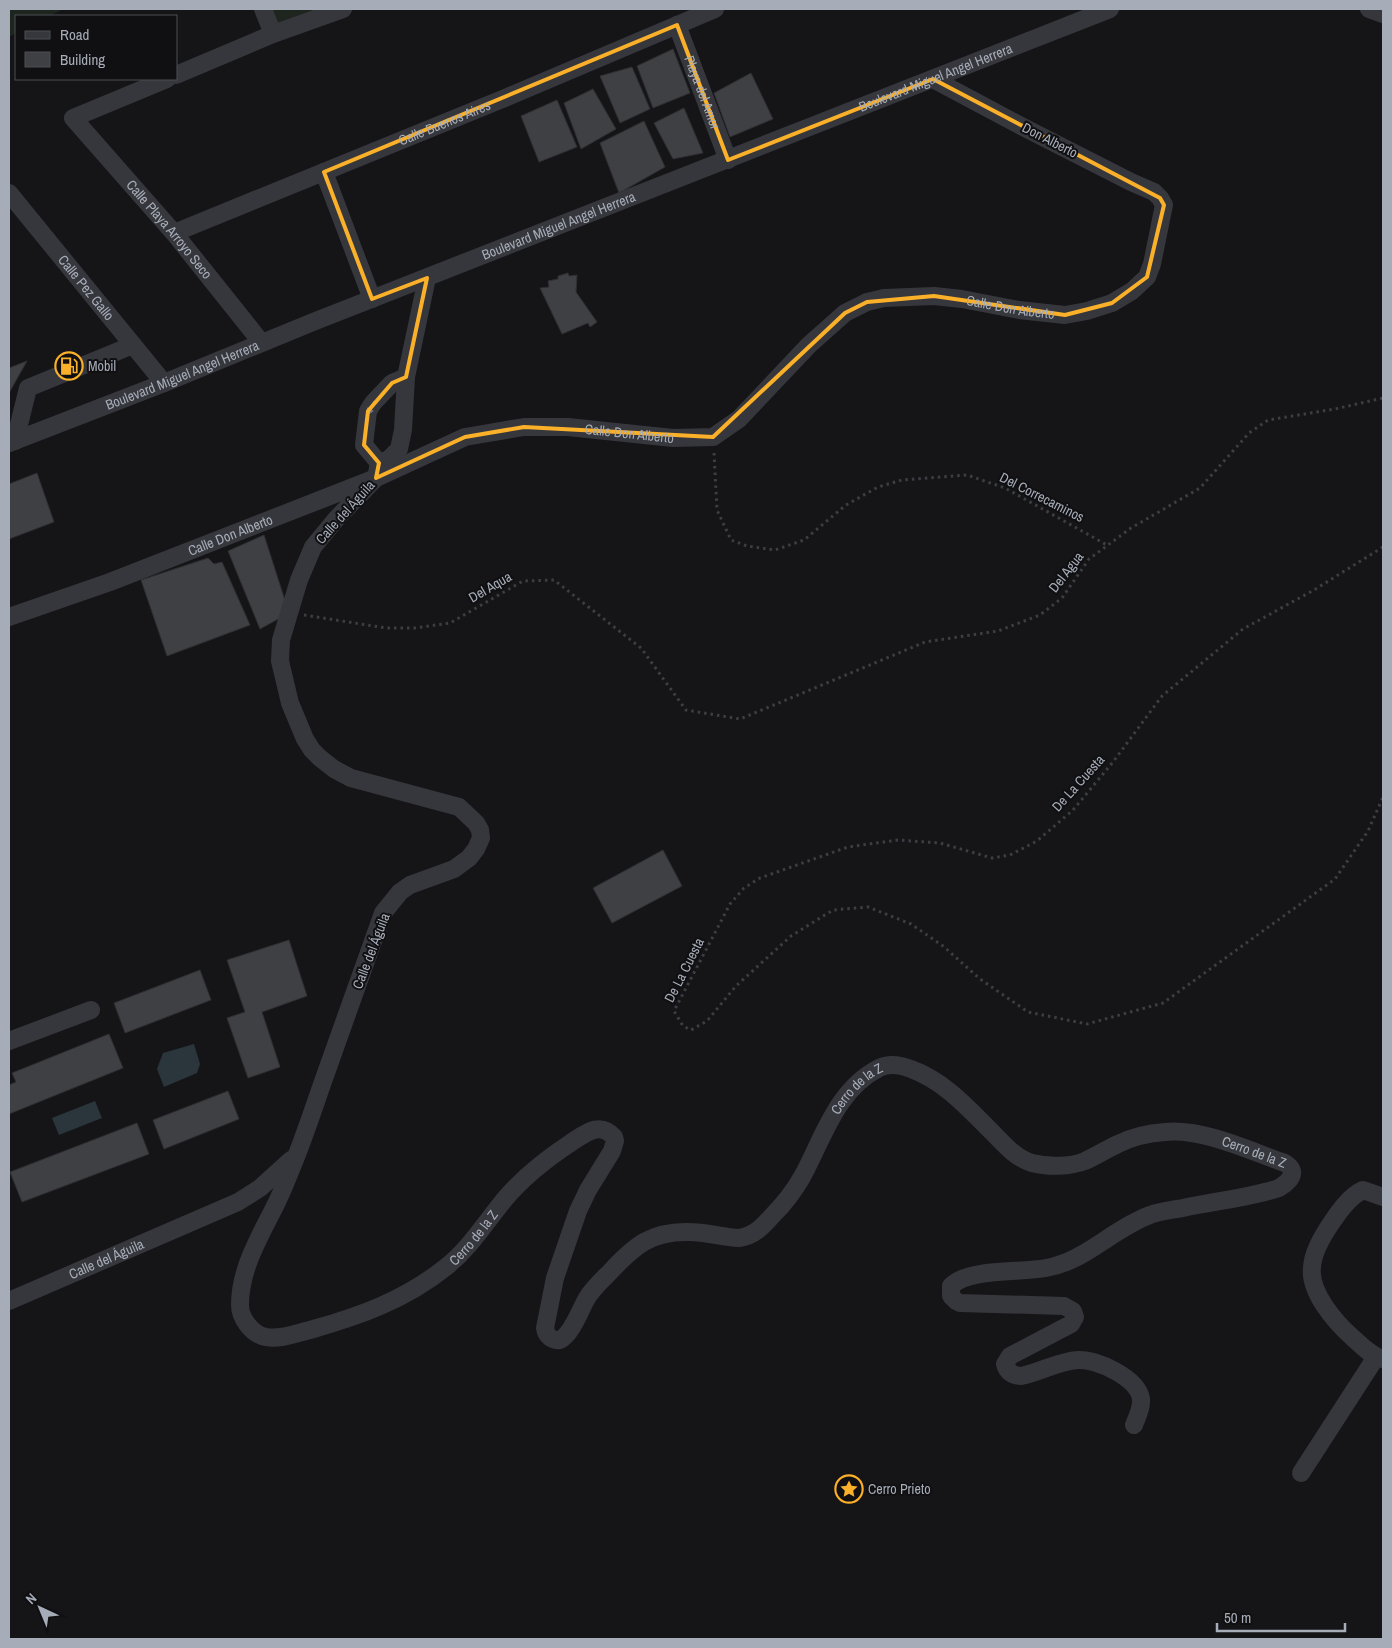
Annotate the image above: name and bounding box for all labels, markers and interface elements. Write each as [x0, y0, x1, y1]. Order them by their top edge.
legend [15, 15, 178, 80]
text: Road [60, 24, 89, 45]
street label: Boulevard Miguel Angel Herrera [856, 39, 1015, 116]
text: Building [60, 49, 105, 70]
street label: Playa del Amor [680, 53, 725, 132]
street label: Calle Buenos Aires [396, 96, 493, 150]
street label: Don Alberto [1019, 118, 1081, 162]
street label: Calle Playa Arroyo Seco [122, 176, 216, 283]
street label: Boulevard Miguel Angel Herrera [479, 187, 639, 264]
street label: Calle Pez Gallo [54, 251, 118, 324]
street label: Calle Don Alberto [965, 291, 1056, 323]
street label: Boulevard Miguel Angel Herrera [103, 336, 262, 414]
fuel station icon: Mobil [54, 351, 84, 381]
place label: Mobil [88, 357, 116, 375]
one-way arrow [367, 401, 375, 416]
street label: Calle Don Alberto [584, 420, 675, 447]
street label: Del Correcaminos [997, 468, 1088, 526]
street label: Calle del Águila [312, 476, 379, 548]
street label: Calle Don Alberto [185, 510, 275, 560]
street label: Del Agua [1045, 548, 1088, 596]
street label: Del Aqua [465, 567, 515, 606]
street label: De La Cuesta [1048, 750, 1109, 815]
street label: Calle del Águila [348, 910, 394, 991]
street label: De La Cuesta [660, 934, 708, 1005]
street label: Cerro de la Z [827, 1059, 886, 1118]
street label: Cerro de la Z [1220, 1132, 1289, 1172]
street label: Cerro de la Z [445, 1206, 502, 1269]
street label: Calle del Águila [66, 1235, 147, 1283]
place icon: Cerro Prieto [834, 1474, 864, 1504]
place label: Cerro Prieto [868, 1480, 931, 1498]
north arrow [15, 1583, 65, 1633]
text: N [22, 1589, 40, 1608]
scale bar [1217, 1600, 1344, 1632]
text: 50 m [1224, 1607, 1251, 1628]

